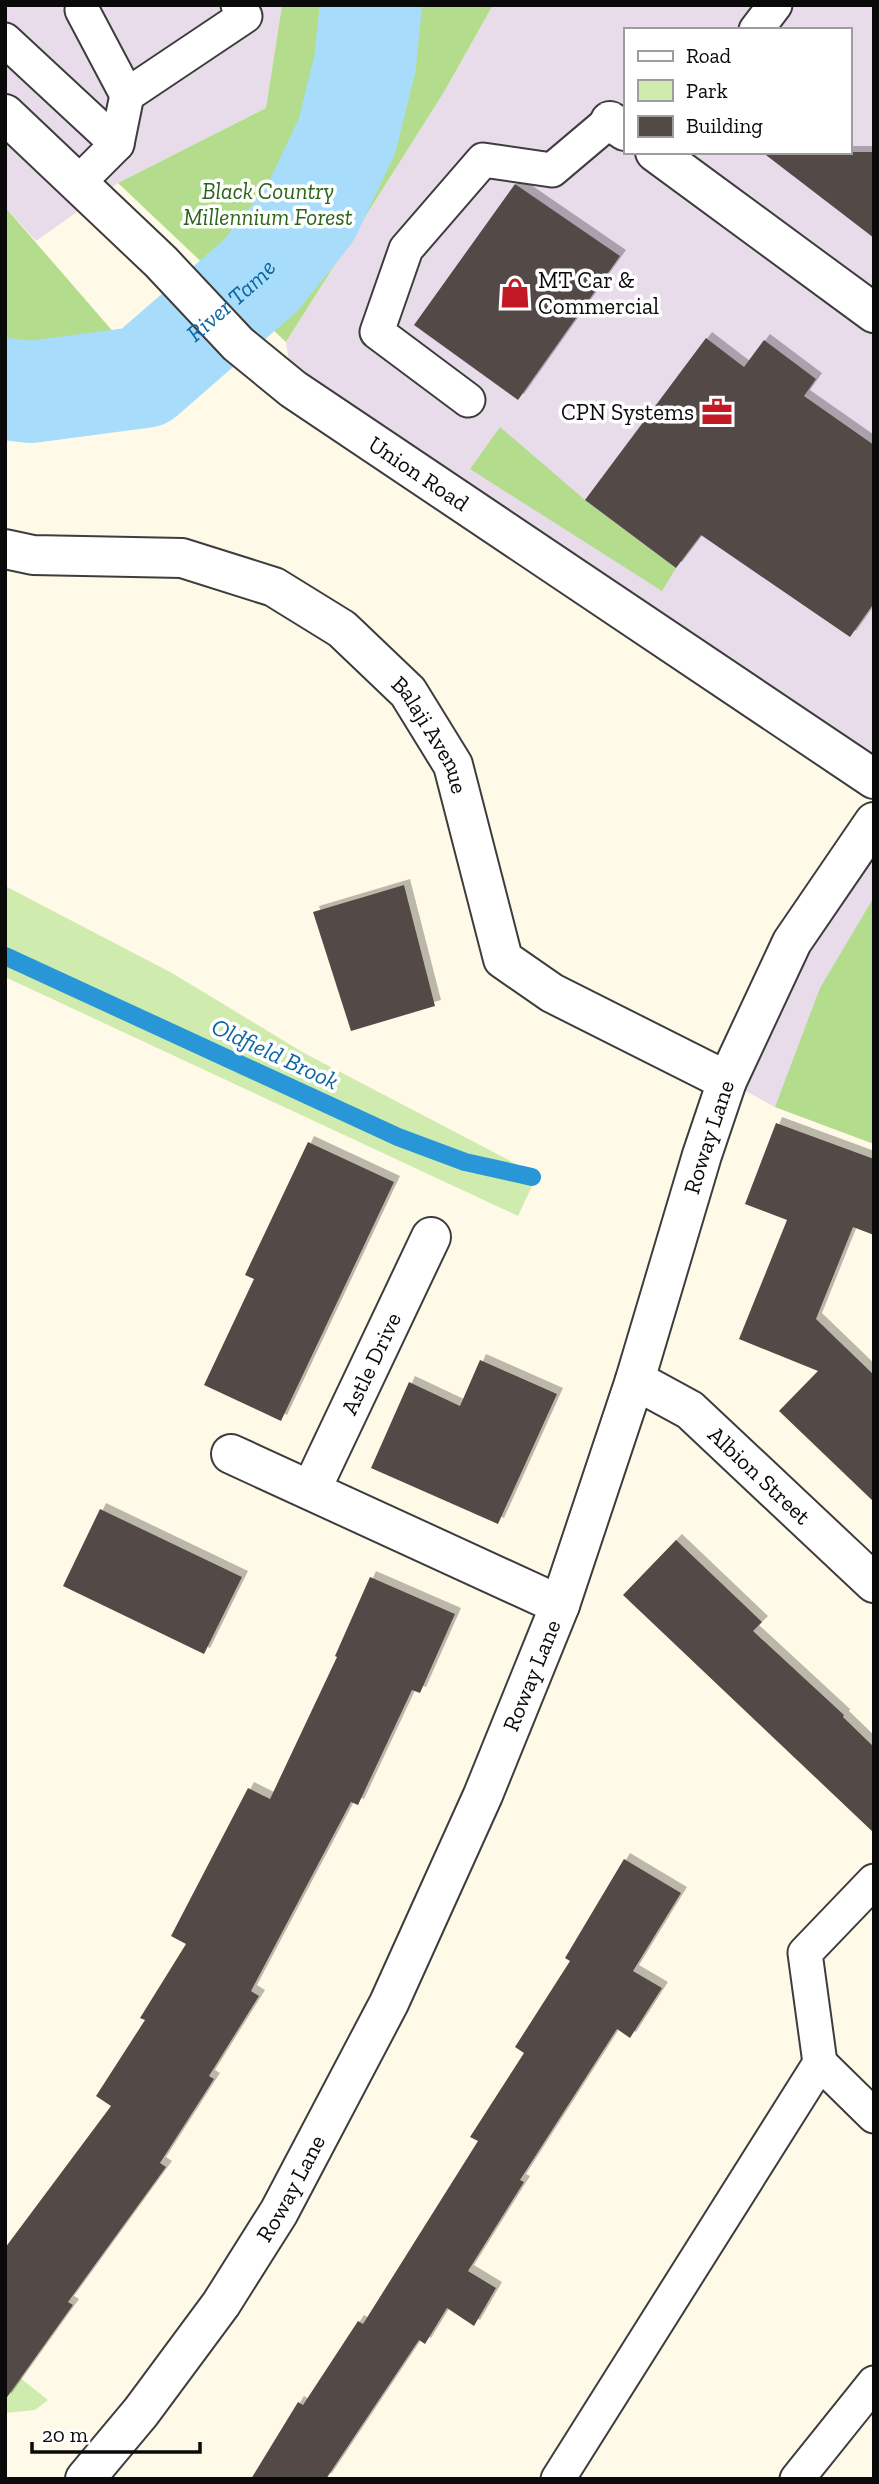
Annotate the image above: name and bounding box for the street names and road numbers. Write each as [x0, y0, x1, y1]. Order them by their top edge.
street label: Union Road [363, 430, 475, 517]
street label: Balaji Avenue [386, 670, 474, 796]
street label: Roway Lane [677, 1077, 740, 1197]
street label: Astle Drive [335, 1308, 407, 1419]
street label: Albion Street [702, 1420, 817, 1531]
street label: Roway Lane [496, 1615, 567, 1735]
street label: Roway Lane [250, 2130, 331, 2247]

